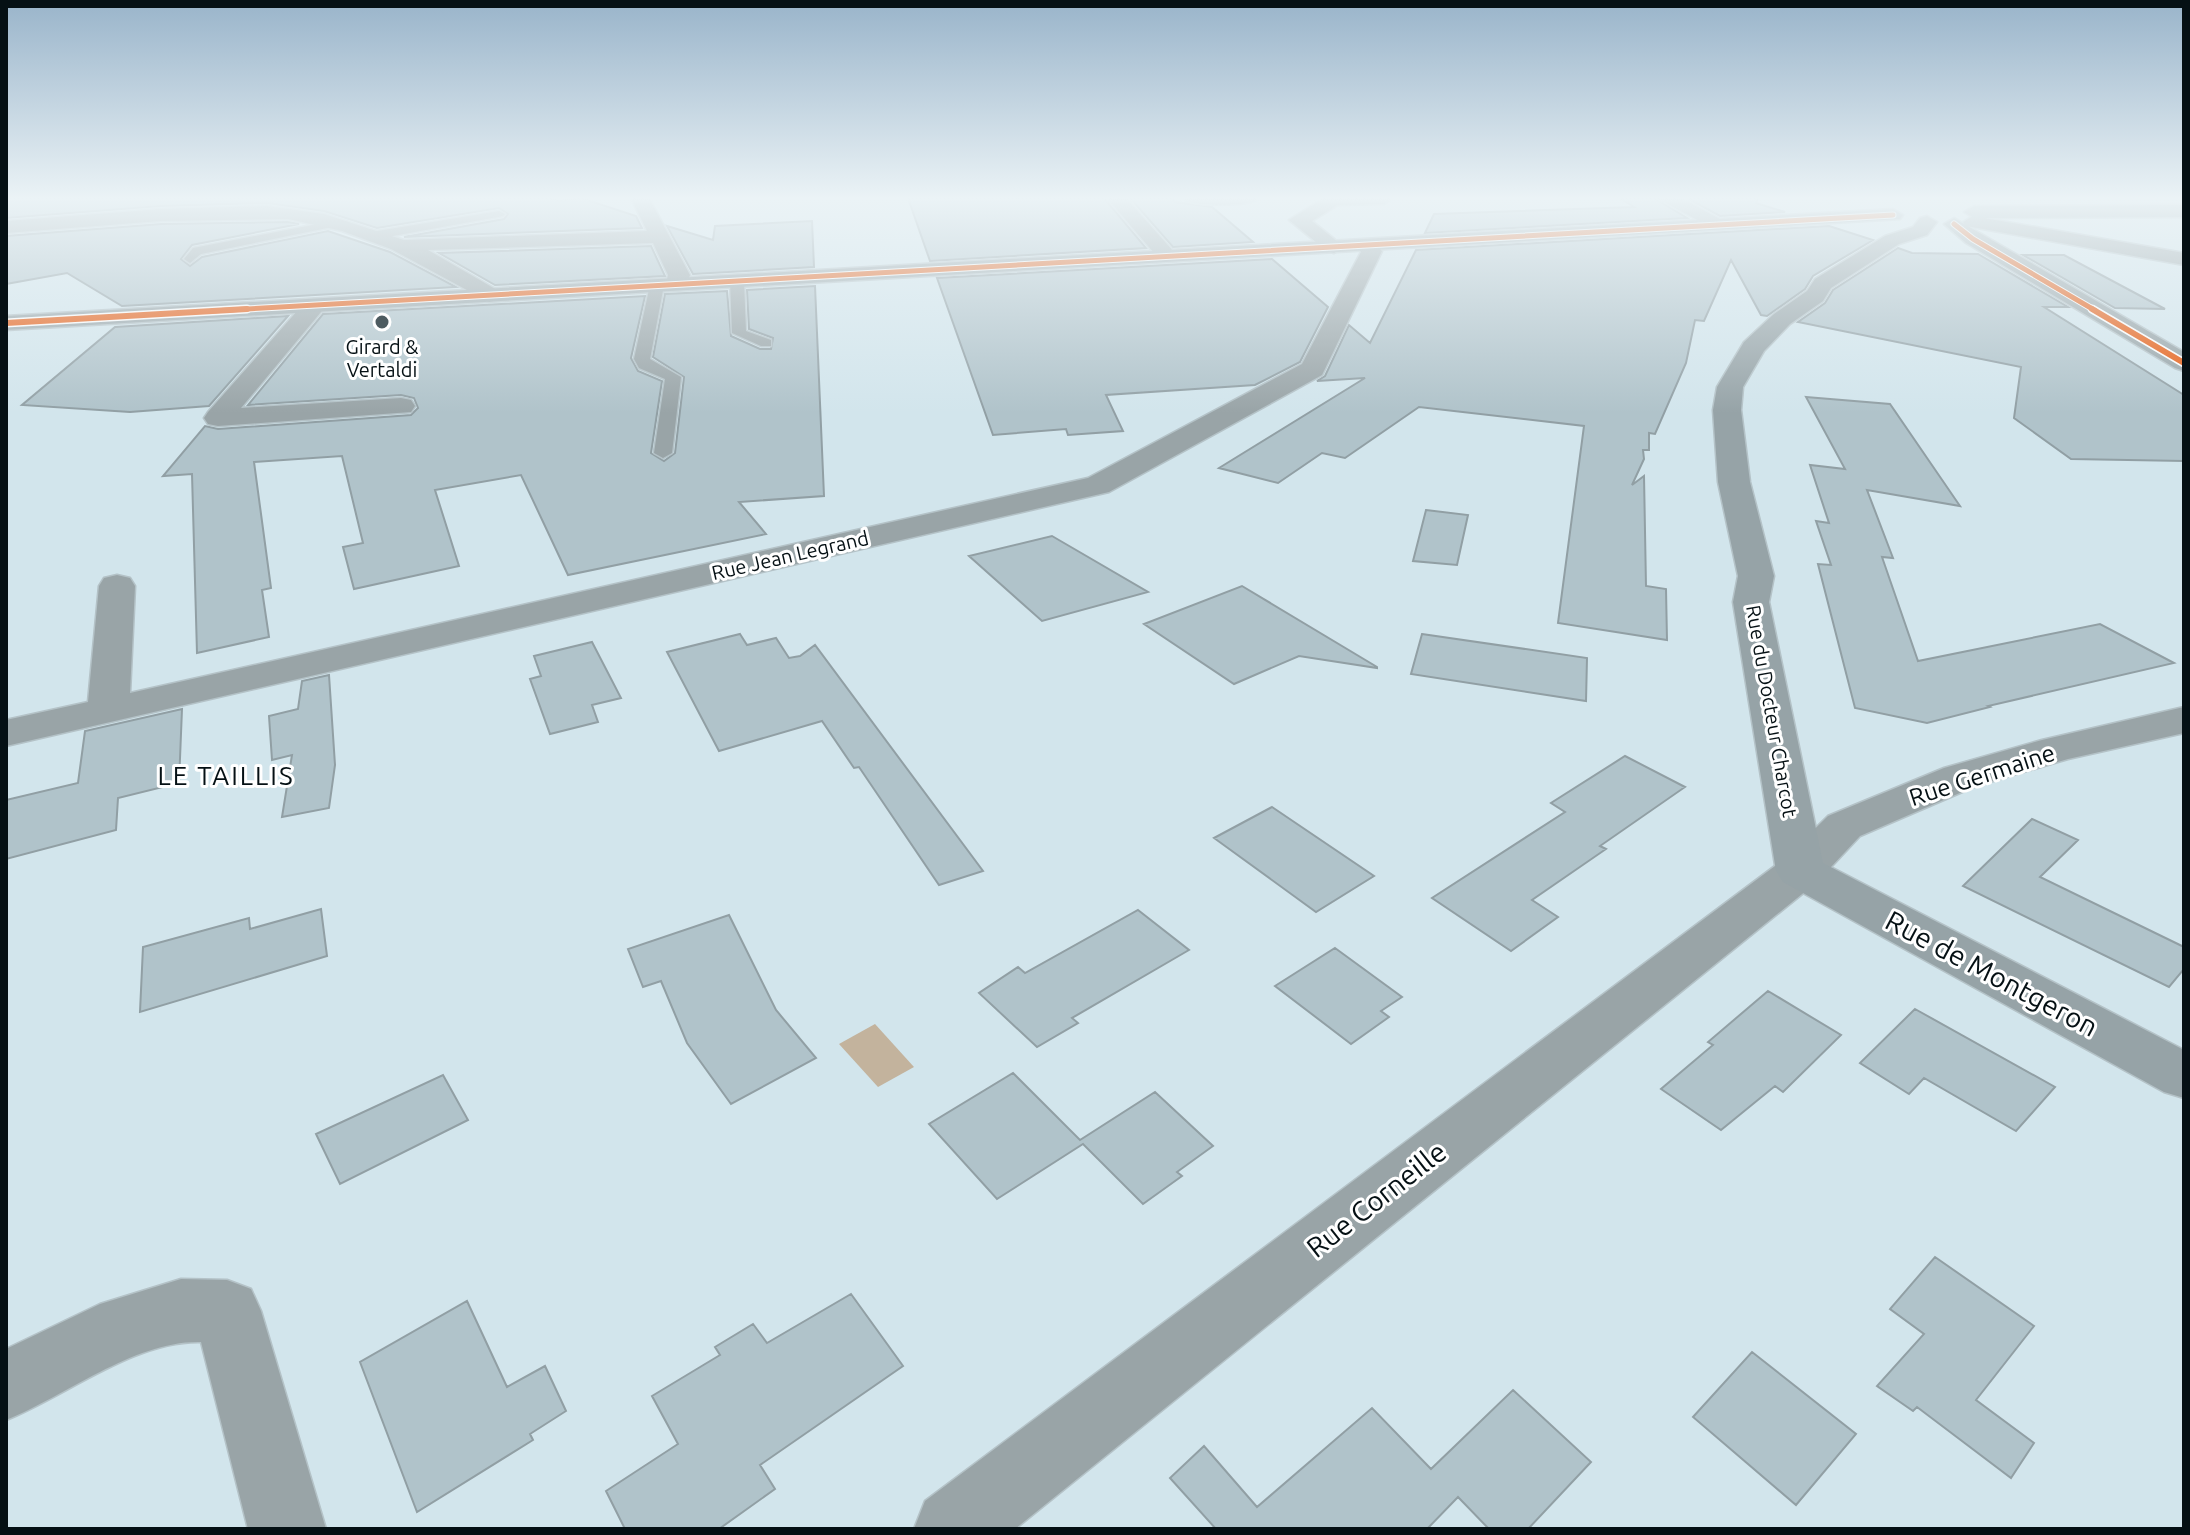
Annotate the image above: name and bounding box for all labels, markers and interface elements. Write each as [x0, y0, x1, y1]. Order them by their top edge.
marker: Girard & Vertaldi [373, 313, 391, 331]
place label: Girard & Vertaldi [346, 335, 418, 381]
street label: Rue Jean Legrand [709, 526, 871, 584]
street label: Rue du Docteur Charcot [1742, 603, 1802, 819]
street label: Rue Germaine [1906, 739, 2058, 811]
district label: LE TAILLIS [157, 761, 295, 790]
street label: Rue de Montgeron [1881, 904, 2103, 1042]
street label: Rue Corneille [1300, 1135, 1452, 1263]

